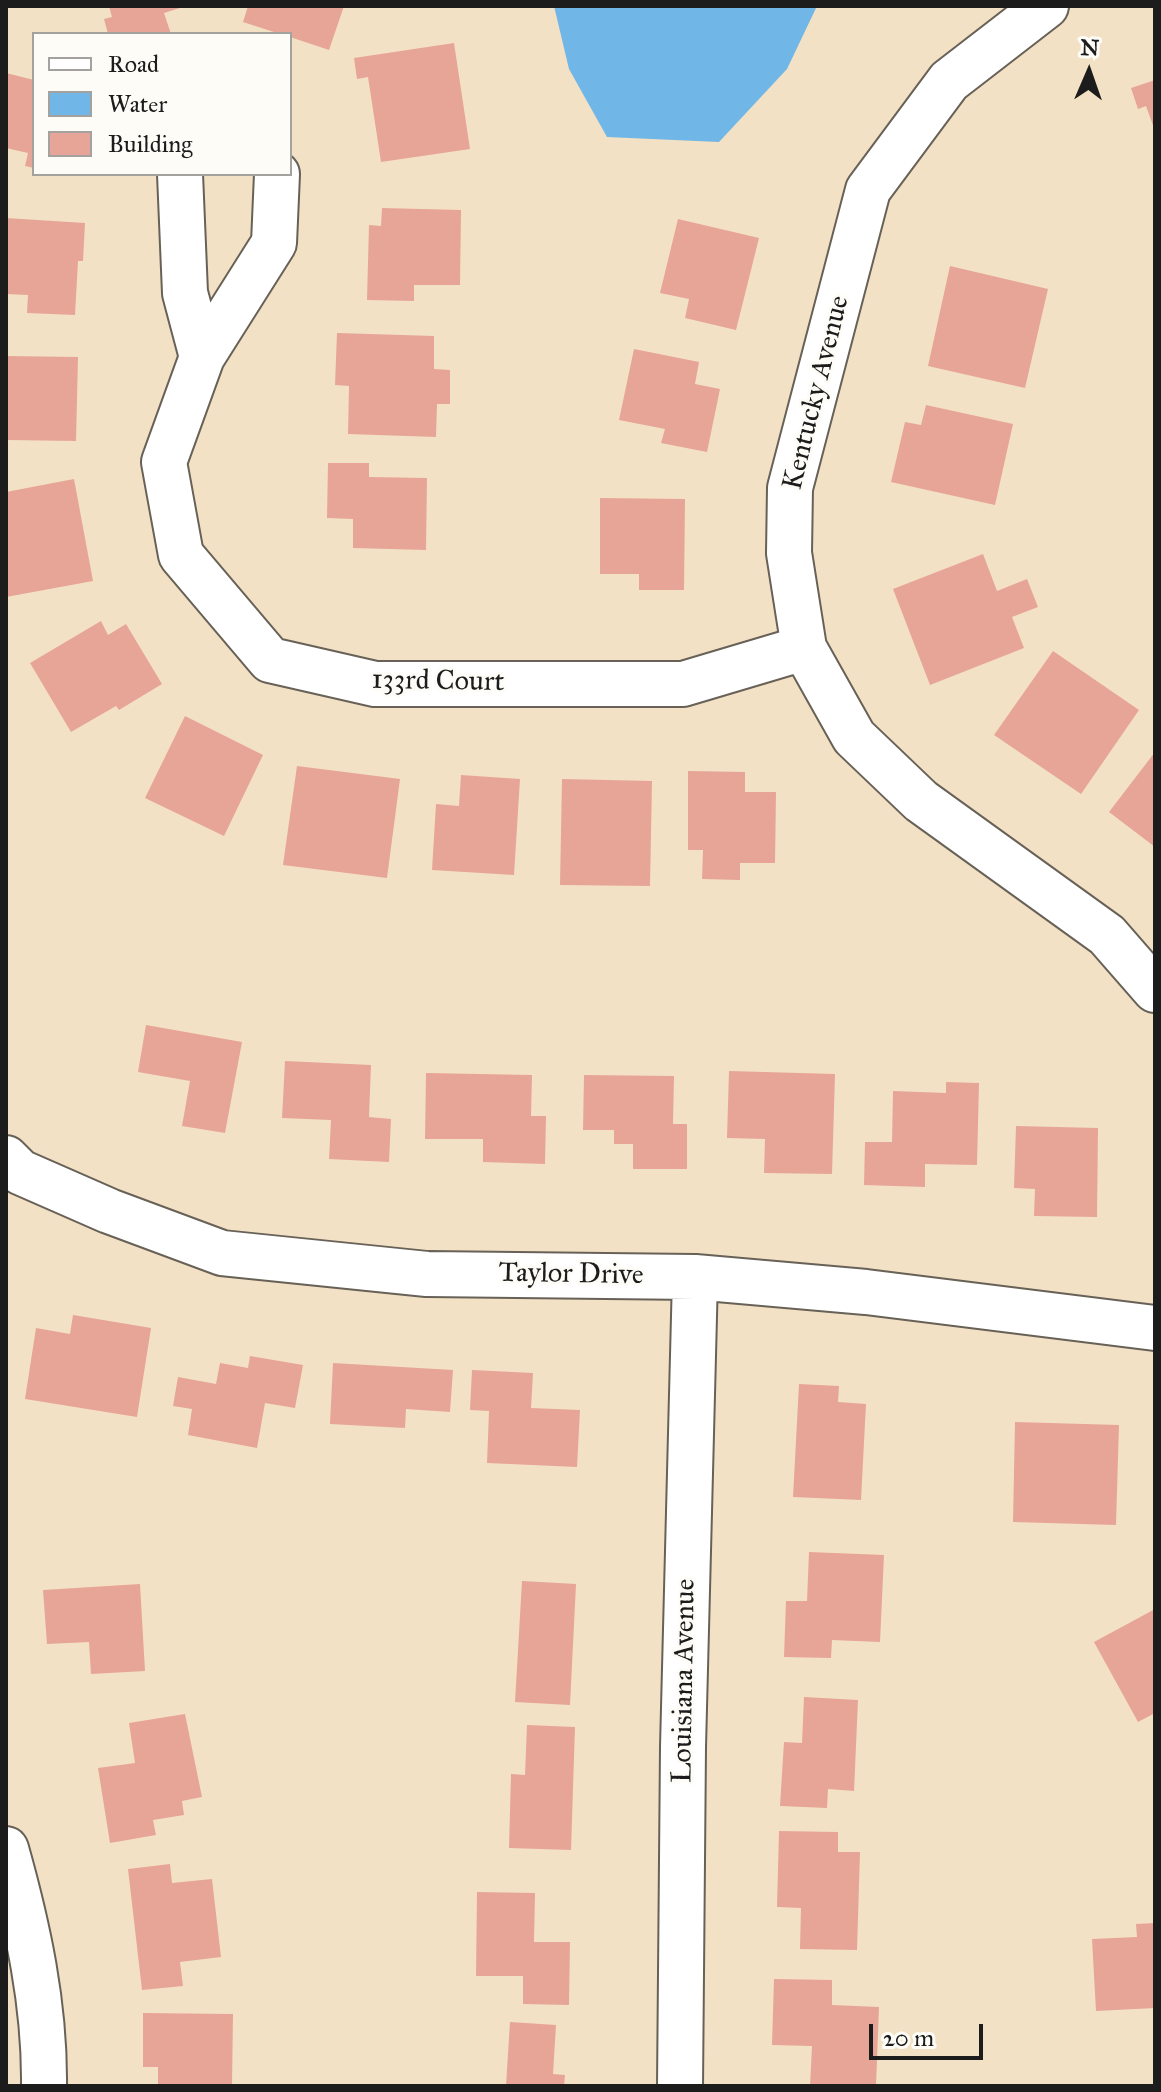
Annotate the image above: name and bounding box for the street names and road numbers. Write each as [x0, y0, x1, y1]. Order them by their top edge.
street label: Kentucky Avenue [777, 292, 857, 494]
street label: 133rd Court [371, 664, 505, 700]
street label: Taylor Drive [498, 1257, 644, 1293]
street label: Louisiana Avenue [666, 1579, 704, 1783]

